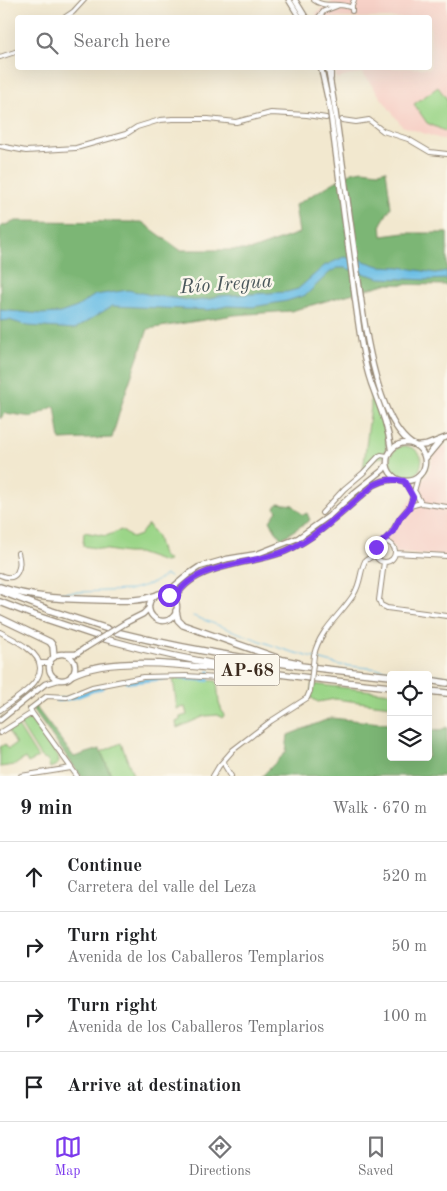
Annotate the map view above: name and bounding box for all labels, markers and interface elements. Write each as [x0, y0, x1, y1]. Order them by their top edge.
search box [15, 15, 432, 70]
icon: search [33, 29, 61, 57]
text: Search here [73, 33, 170, 52]
water label: Río Iregua [178, 272, 273, 298]
route end [365, 536, 388, 559]
route start [158, 584, 181, 607]
road number: AP-68 [214, 654, 280, 686]
map controls [387, 671, 432, 761]
button: locate [387, 671, 432, 716]
button: layers [387, 716, 432, 761]
text: 9 min [20, 798, 73, 819]
text: Walk · 670 m [332, 801, 427, 817]
text: Continue [67, 857, 142, 876]
icon: ahead [20, 863, 48, 891]
text: 520 m [382, 869, 427, 885]
text: Carretera del valle del Leza [67, 880, 256, 896]
text: Turn right [67, 927, 157, 946]
icon: right [20, 933, 48, 961]
text: 50 m [391, 939, 427, 955]
text: Avenida de los Caballeros Templarios [67, 950, 324, 966]
text: Turn right [67, 997, 157, 1016]
icon: right [20, 1003, 48, 1031]
text: 100 m [382, 1009, 427, 1025]
text: Avenida de los Caballeros Templarios [67, 1020, 324, 1036]
icon: arrive [20, 1073, 48, 1101]
text: Arrive at destination [67, 1077, 241, 1096]
tab: Map [54, 1133, 82, 1180]
tab: Directions [189, 1133, 251, 1180]
tab: Saved [358, 1133, 393, 1180]

